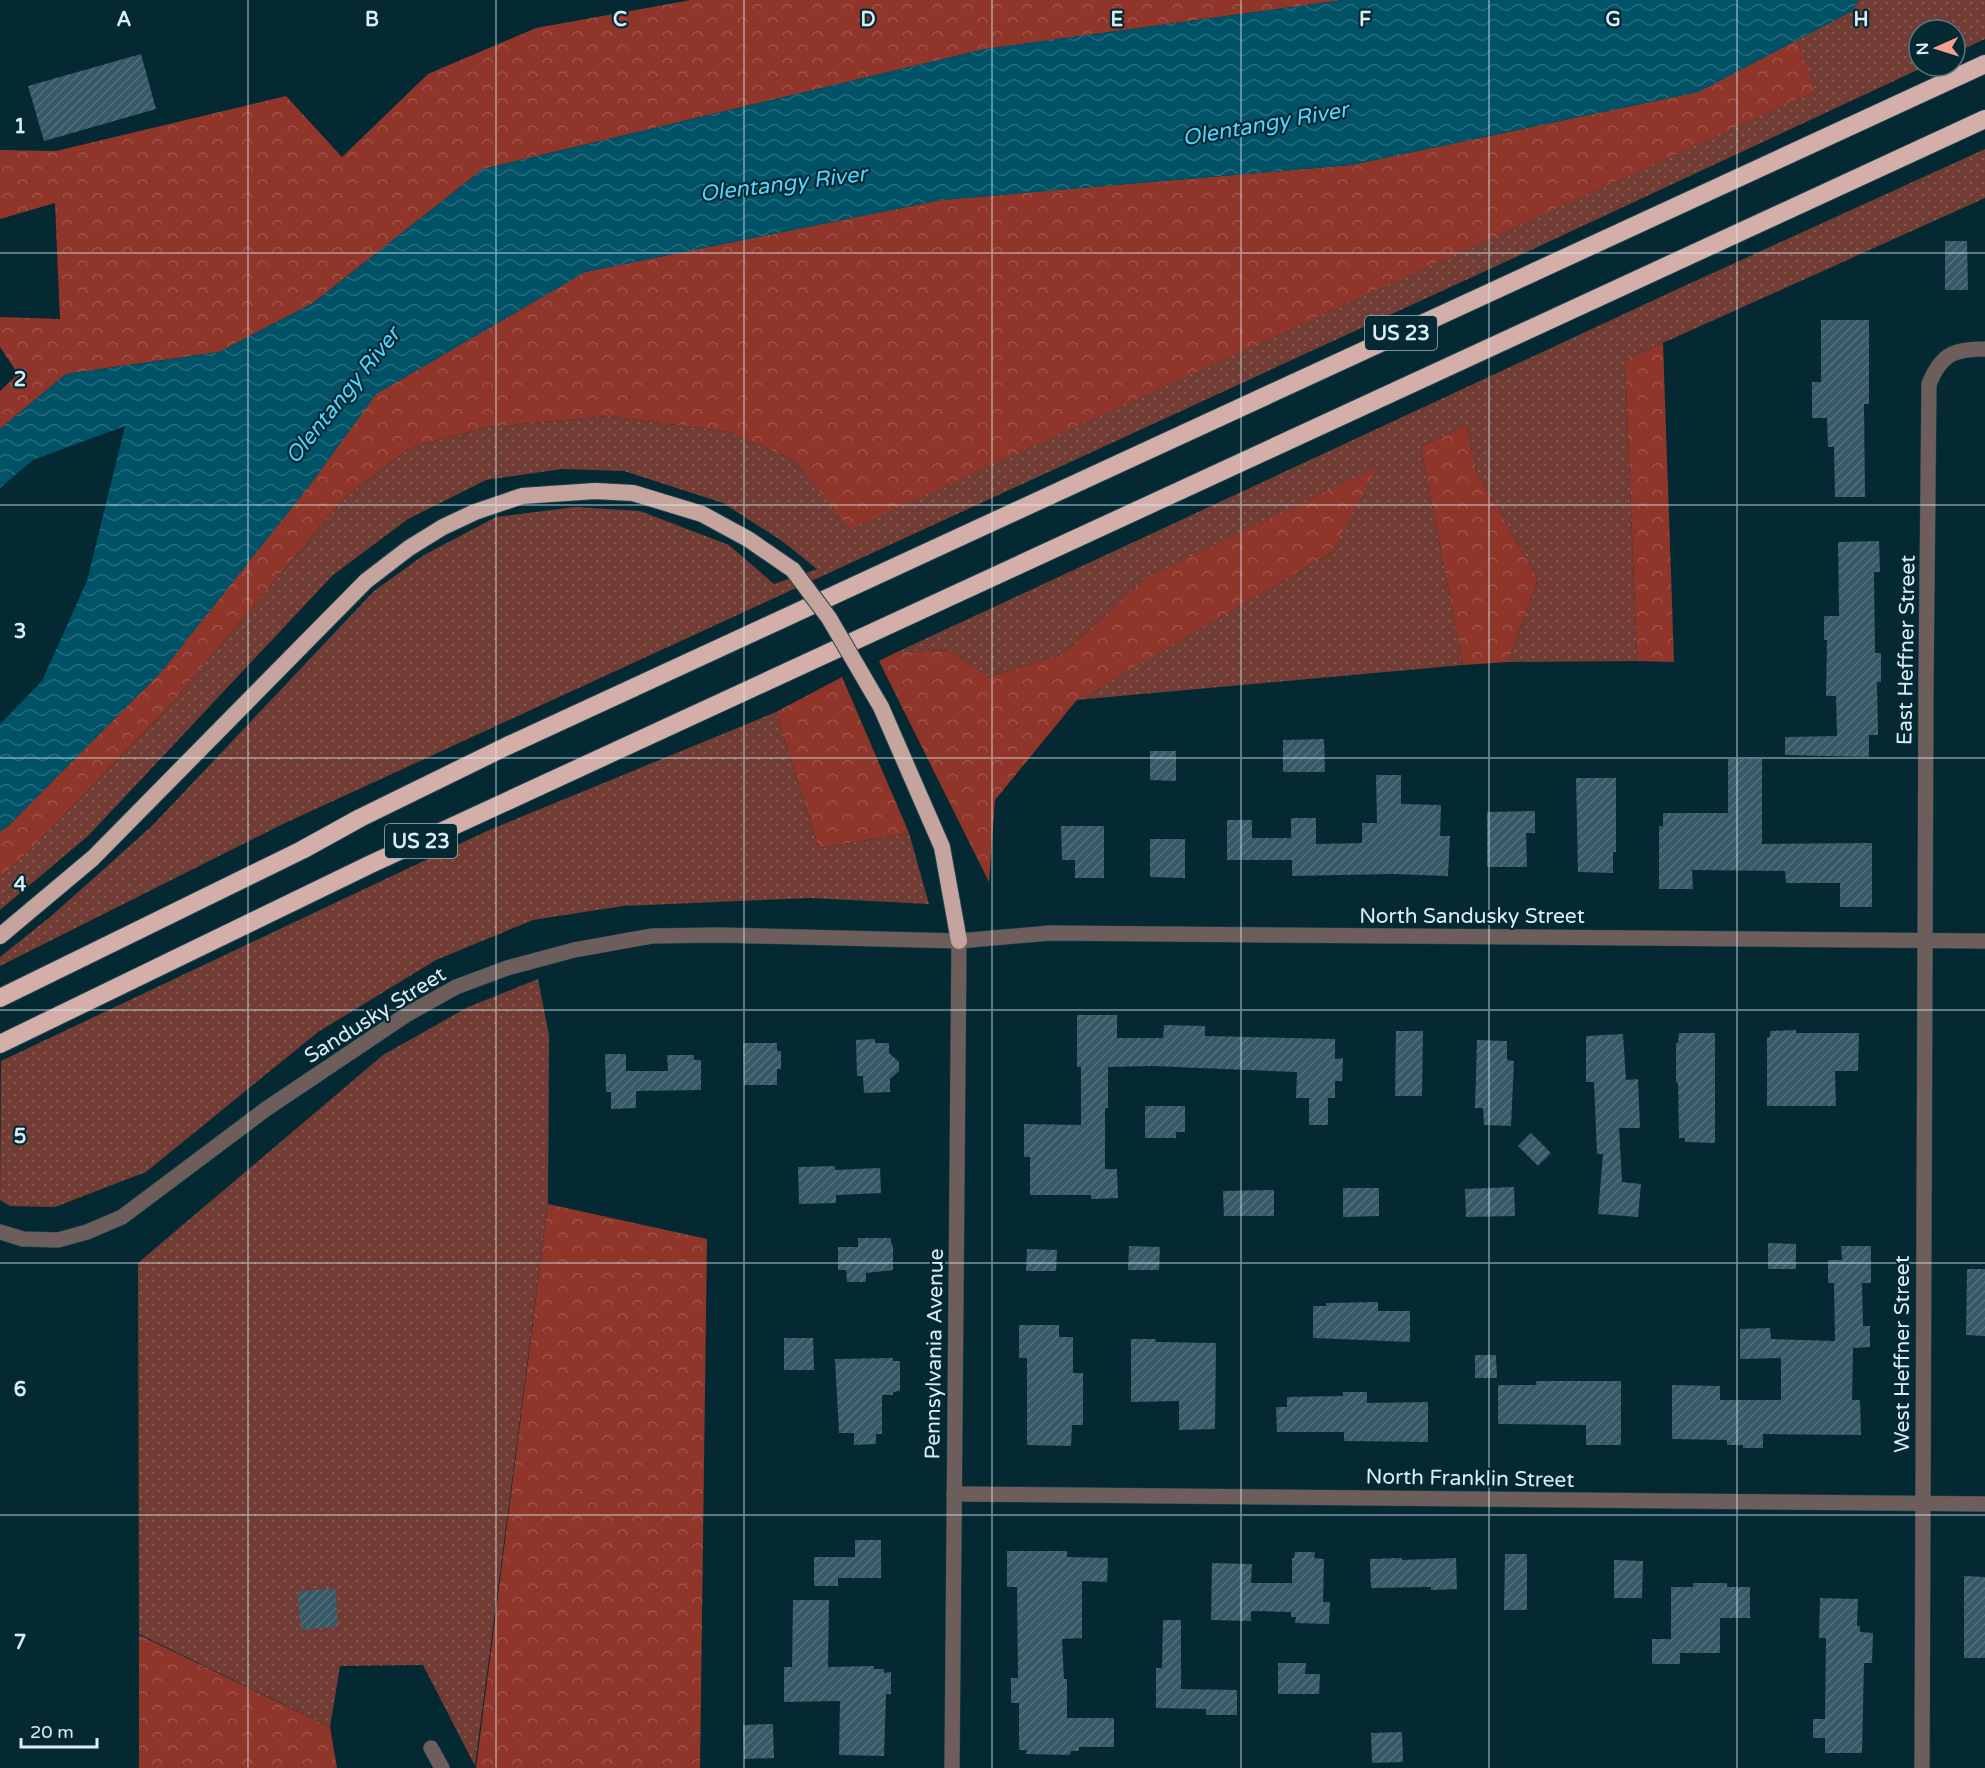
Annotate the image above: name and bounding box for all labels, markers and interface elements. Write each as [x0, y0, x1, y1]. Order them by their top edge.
text: A [117, 8, 132, 32]
text: B [365, 8, 379, 32]
text: C [613, 8, 627, 32]
text: D [860, 8, 876, 32]
text: E [1111, 8, 1124, 32]
text: F [1359, 8, 1371, 32]
text: G [1605, 8, 1621, 32]
text: H [1853, 8, 1869, 32]
north arrow [1907, 18, 1967, 78]
text: N [1913, 42, 1933, 56]
water label: Olentangy River [1180, 96, 1353, 151]
text: 1 [14, 115, 26, 139]
water label: Olentangy River [698, 161, 871, 207]
road number: US 23 [1365, 316, 1437, 350]
water label: Olentangy River [280, 320, 407, 469]
text: 2 [14, 368, 26, 392]
street label: East Heffner Street [1892, 555, 1921, 745]
text: 3 [14, 620, 26, 644]
road number: US 23 [385, 824, 457, 858]
text: 4 [14, 873, 27, 897]
street label: North Sandusky Street [1359, 904, 1585, 929]
street label: Sandusky Street [300, 962, 451, 1069]
text: 5 [14, 1125, 26, 1149]
street label: Pennsylvania Avenue [920, 1248, 949, 1460]
street label: West Heffner Street [1890, 1255, 1915, 1453]
text: 6 [14, 1378, 26, 1402]
street label: North Franklin Street [1365, 1464, 1575, 1493]
text: 7 [14, 1631, 26, 1655]
scale bar [21, 1711, 98, 1749]
text: 20 m [30, 1721, 74, 1743]

